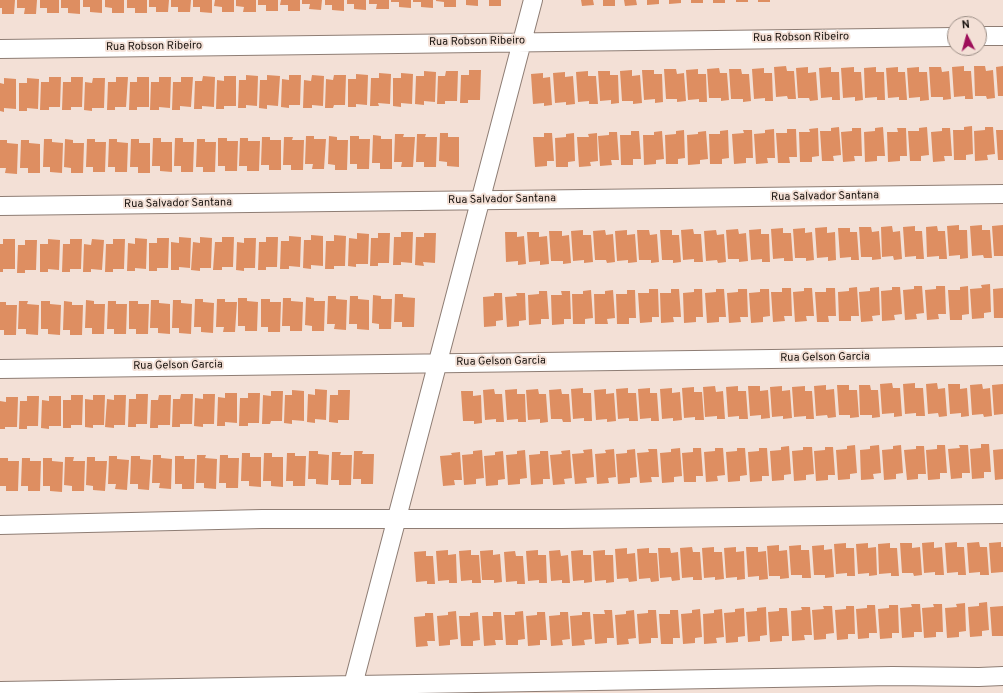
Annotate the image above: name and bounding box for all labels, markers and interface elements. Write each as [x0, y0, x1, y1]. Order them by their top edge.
north arrow [947, 16, 987, 56]
text: N [961, 18, 971, 32]
street label: Rua Robson Ribeiro [753, 31, 849, 45]
street label: Rua Robson Ribeiro [429, 35, 525, 49]
street label: Rua Robson Ribeiro [106, 40, 202, 54]
street label: Rua Salvador Santana [771, 189, 879, 205]
street label: Rua Salvador Santana [448, 192, 556, 208]
street label: Rua Salvador Santana [124, 196, 232, 212]
street label: Rua Gelson Garcia [780, 351, 870, 365]
street label: Rua Gelson Garcia [456, 355, 546, 369]
street label: Rua Gelson Garcia [133, 359, 223, 373]

